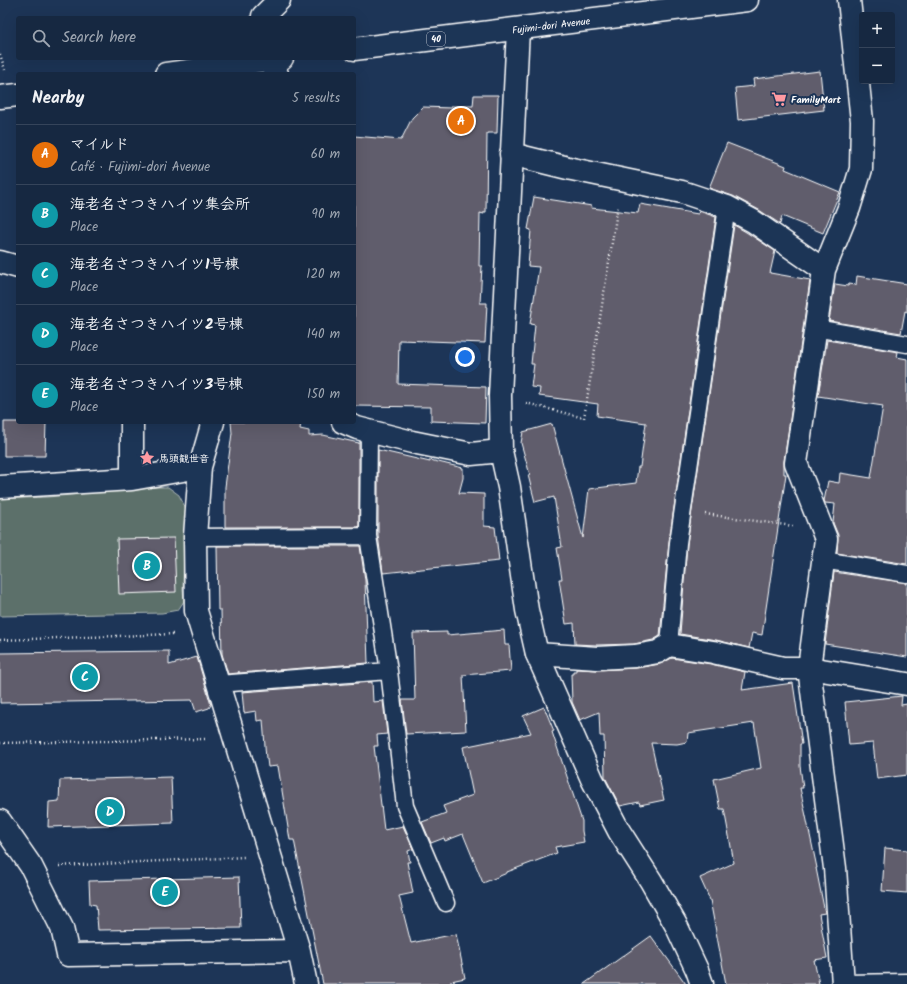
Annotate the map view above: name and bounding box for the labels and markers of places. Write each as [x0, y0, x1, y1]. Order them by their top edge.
supermarket icon: FamilyMart [770, 90, 788, 108]
place label: FamilyMart [791, 92, 841, 108]
pin: A [448, 106, 474, 136]
place icon: 馬頭観世音 [138, 449, 156, 467]
place label: 馬頭観世音 [159, 451, 209, 467]
pin: B [134, 551, 160, 581]
pin: C [72, 662, 98, 692]
pin: D [97, 797, 123, 827]
pin: E [152, 877, 178, 907]

